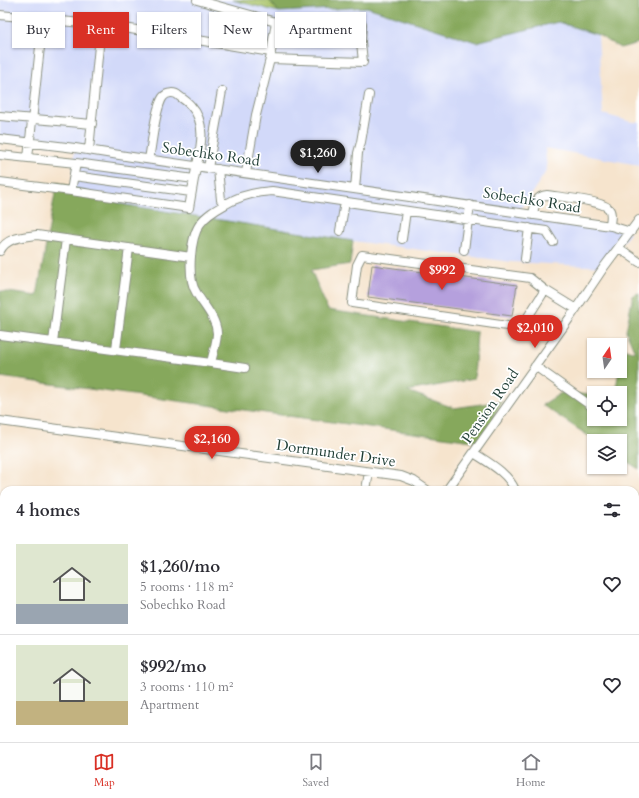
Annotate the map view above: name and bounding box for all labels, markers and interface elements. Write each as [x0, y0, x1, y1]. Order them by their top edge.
chip: Buy [12, 12, 65, 48]
chip: Rent [73, 12, 129, 48]
chip: Filters [137, 12, 201, 48]
chip: New [209, 12, 267, 48]
chip: Apartment [275, 12, 366, 48]
street label: Sobechko Road [161, 137, 261, 171]
pin: $1,260 [285, 140, 351, 174]
text: $1,260 [299, 144, 337, 162]
street label: Sobechko Road [482, 182, 582, 218]
pin: $992 [418, 257, 466, 291]
text: $992 [429, 261, 455, 279]
pin: $2,010 [502, 315, 568, 349]
text: $2,010 [516, 319, 554, 337]
north arrow [587, 338, 627, 378]
map controls [587, 338, 627, 474]
street label: Pension Road [457, 365, 523, 447]
button: locate [587, 386, 627, 426]
pin: $2,160 [179, 426, 245, 460]
text: $2,160 [193, 430, 231, 448]
button: layers [587, 434, 627, 474]
street label: Dortmunder Drive [275, 435, 397, 471]
text: 4 homes [16, 499, 80, 522]
icon: filters [601, 499, 623, 521]
text: $1,260/mo [140, 555, 220, 578]
icon: home [48, 560, 96, 608]
icon: heart [601, 573, 623, 595]
text: 5 rooms · 118 m² [140, 578, 233, 596]
text: Sobechko Road [140, 596, 226, 614]
text: $992/mo [140, 655, 206, 678]
icon: home [48, 661, 96, 709]
icon: heart [601, 674, 623, 696]
text: 3 rooms · 110 m² [140, 678, 233, 696]
text: Apartment [140, 696, 199, 714]
tab: Map [93, 751, 115, 790]
tab: Saved [302, 751, 329, 790]
tab: Home [516, 751, 546, 790]

